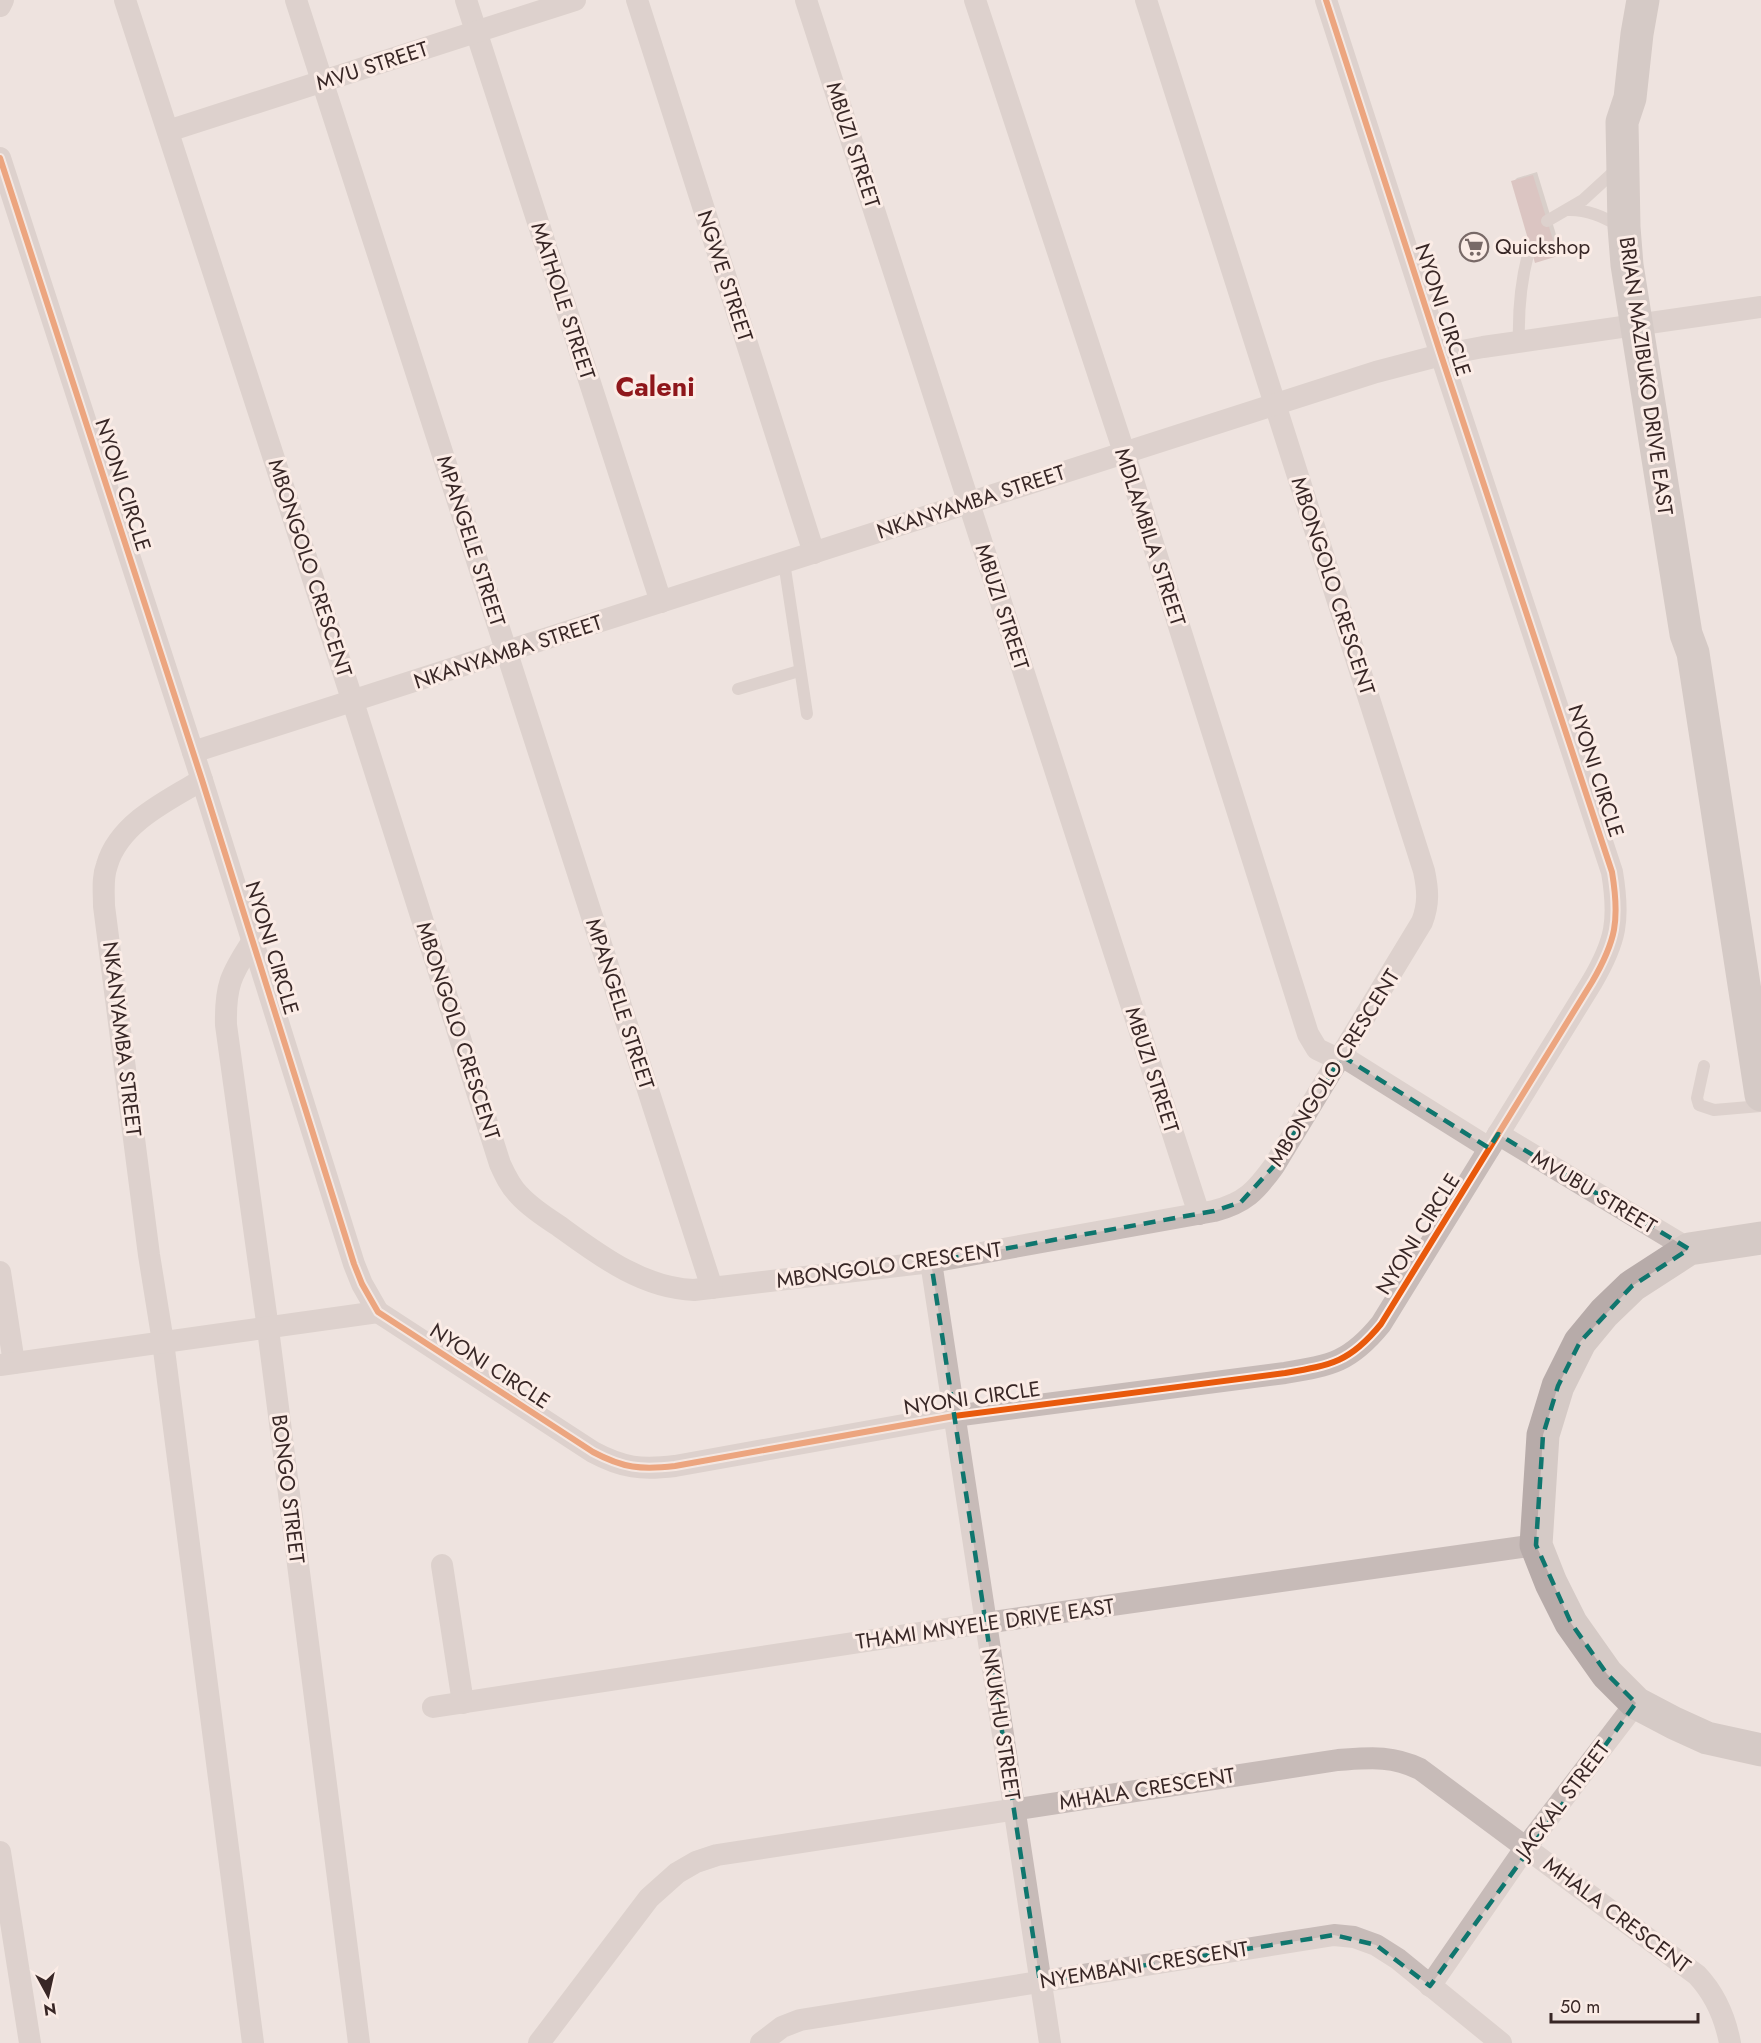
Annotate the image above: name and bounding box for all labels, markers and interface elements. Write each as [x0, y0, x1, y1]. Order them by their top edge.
street label: MVU STREET [312, 34, 432, 98]
street label: MBUZI STREET [819, 78, 888, 212]
street label: NGWE STREET [690, 206, 760, 346]
street label: MATHOLE STREET [523, 218, 603, 384]
supermarket icon: Quickshop [1458, 231, 1490, 263]
place label: Quickshop [1495, 232, 1590, 262]
street label: BRIAN MAZIBUKO DRIVE EAST [1612, 235, 1680, 517]
street label: NYONI CIRCLE [1407, 240, 1479, 380]
district label: Caleni [615, 367, 695, 406]
street label: NYONI CIRCLE [87, 415, 159, 555]
street label: MDLAMBILA STREET [1107, 444, 1193, 630]
street label: MPANGELE STREET [429, 452, 513, 631]
street label: MBONGOLO CRESCENT [261, 455, 359, 681]
street label: NKANYAMBA STREET [873, 457, 1069, 547]
street label: MBONGOLO CRESCENT [1284, 473, 1382, 699]
street label: MBUZI STREET [968, 540, 1037, 674]
street label: NKANYAMBA STREET [410, 607, 606, 697]
street label: NYONI CIRCLE [1560, 701, 1632, 841]
street label: NYONI CIRCLE [237, 878, 307, 1018]
street label: MPANGELE STREET [578, 915, 662, 1094]
street label: MBONGOLO CRESCENT [409, 918, 507, 1144]
street label: NKANYAMBA STREET [95, 940, 149, 1138]
street label: MBONGOLO CRESCENT [1261, 963, 1407, 1172]
street label: MBUZI STREET [1118, 1003, 1187, 1137]
street label: MVUBU STREET [1526, 1143, 1662, 1241]
street label: NYONI CIRCLE [1369, 1168, 1467, 1300]
street label: MBONGOLO CRESCENT [774, 1234, 1004, 1296]
street label: NYONI CIRCLE [424, 1316, 556, 1416]
street label: NYONI CIRCLE [902, 1374, 1042, 1422]
street label: BONGO STREET [264, 1413, 312, 1565]
street label: THAMI MNYELE DRIVE EAST [854, 1591, 1116, 1657]
street label: NKUKHU STREET [974, 1646, 1028, 1802]
street label: JACKAL STREET [1507, 1735, 1617, 1867]
street label: MHALA CRESCENT [1057, 1760, 1237, 1818]
street label: MHALA CRESCENT [1537, 1850, 1697, 1980]
street label: NYEMBANI CRESCENT [1038, 1934, 1251, 1996]
north arrow [18, 1965, 78, 2025]
scale bar [1551, 1986, 1698, 2024]
text: 50 m [1560, 1994, 1600, 2020]
text: N [42, 1997, 58, 2022]

